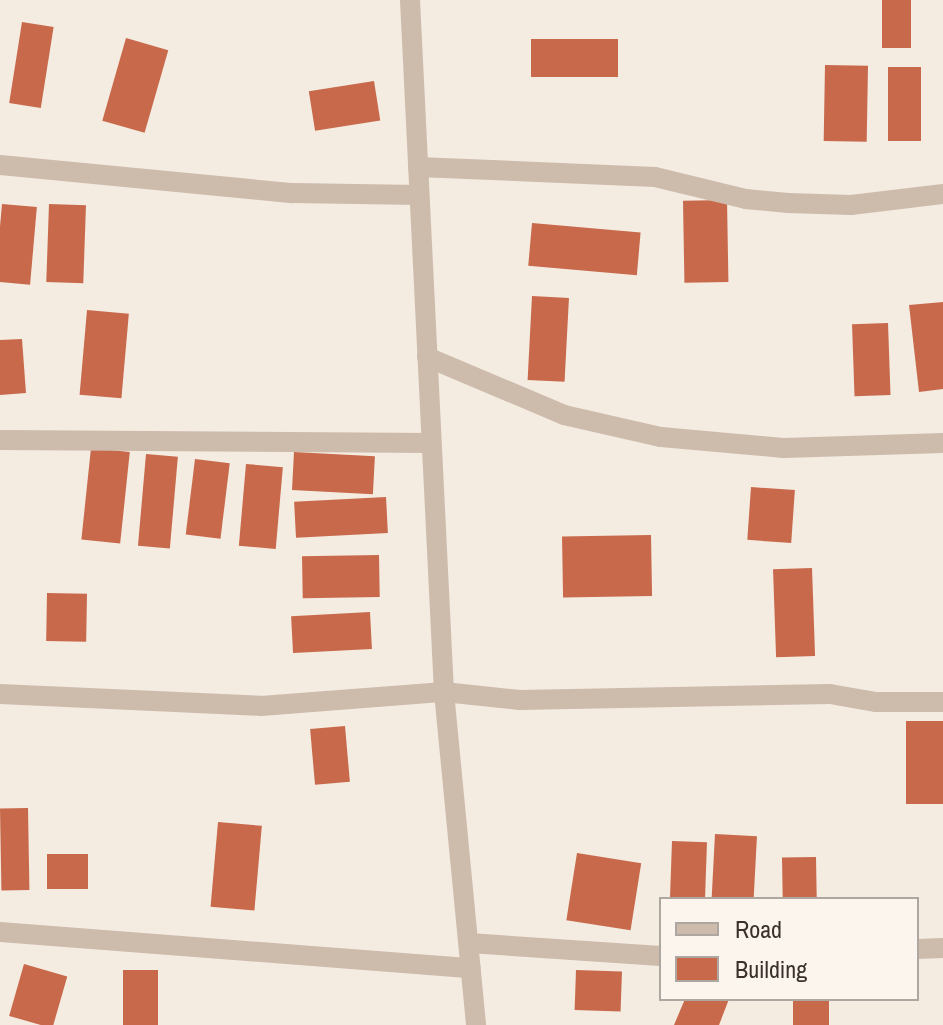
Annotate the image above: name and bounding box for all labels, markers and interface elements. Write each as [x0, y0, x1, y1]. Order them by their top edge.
legend [659, 897, 919, 1001]
text: Road [735, 913, 782, 945]
text: Building [735, 953, 807, 985]

